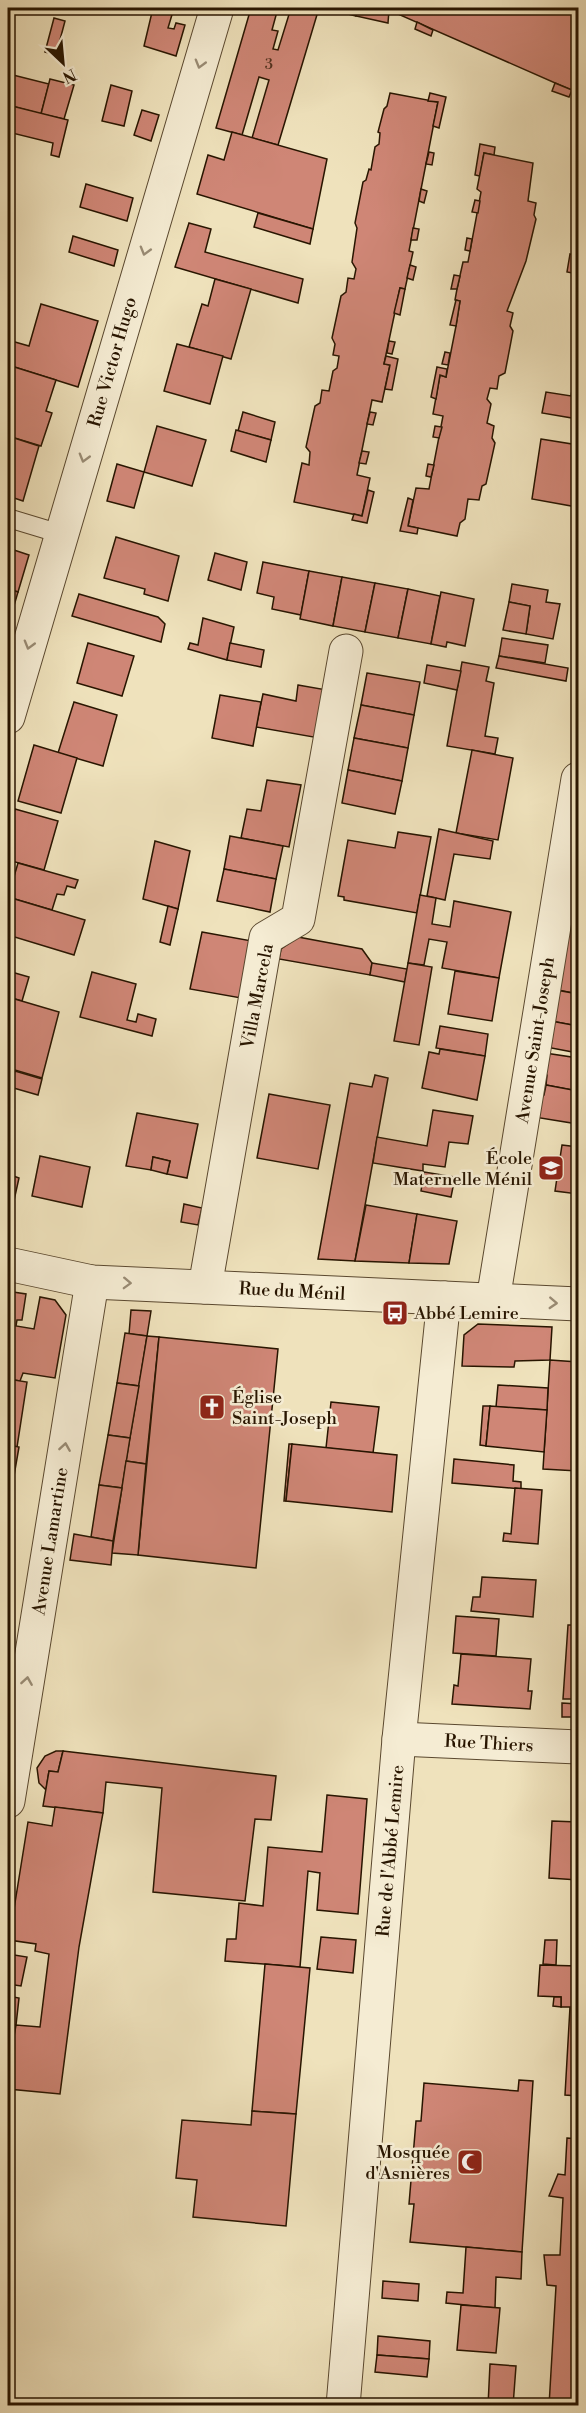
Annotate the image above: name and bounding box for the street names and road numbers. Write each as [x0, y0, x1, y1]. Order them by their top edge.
street label: Rue Victor Hugo [83, 294, 142, 430]
street label: Villa Marcela [236, 941, 279, 1052]
street label: Avenue Saint-Joseph [511, 955, 560, 1126]
street label: Rue du Ménil [238, 1277, 347, 1306]
street label: Avenue Lamartine [27, 1466, 74, 1618]
street label: Rue Thiers [444, 1730, 534, 1757]
street label: Rue de l'Abbé Lemire [372, 1764, 409, 1938]

